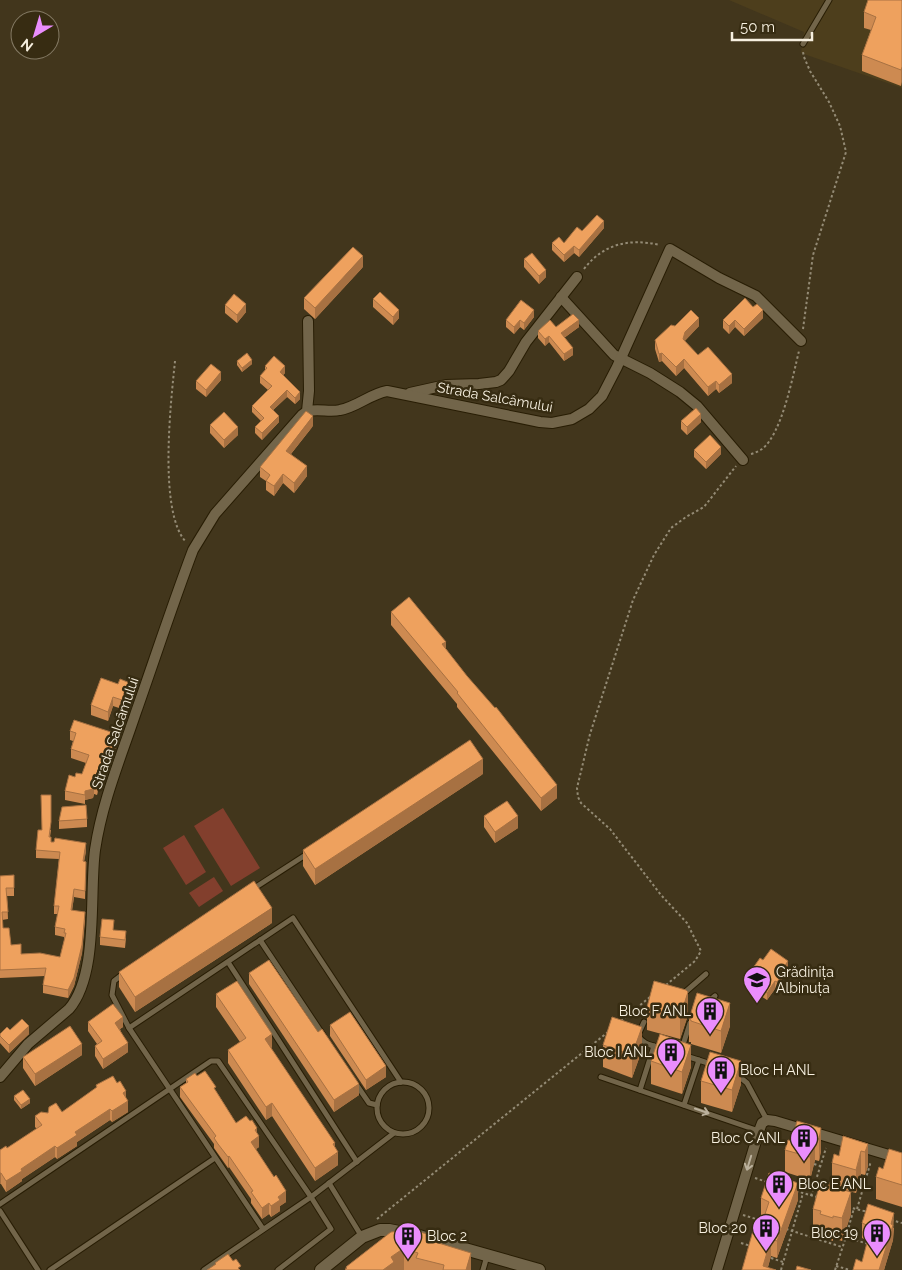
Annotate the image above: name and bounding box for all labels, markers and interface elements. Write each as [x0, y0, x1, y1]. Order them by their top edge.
north arrow [10, 10, 60, 60]
scale bar [732, 10, 812, 42]
text: 50 m [740, 18, 775, 36]
text: N [18, 36, 36, 55]
street label: Strada Salcâmului [436, 379, 554, 415]
street label: Strada Salcâmului [88, 675, 142, 791]
place label: Grădinița Albinuța [776, 964, 834, 996]
school or university icon: Grădinița Albinuța [742, 965, 772, 1004]
building icon: Bloc F ANL [695, 996, 725, 1035]
place label: Bloc F ANL [619, 1003, 691, 1019]
building icon: Bloc I ANL [656, 1037, 686, 1076]
place label: Bloc I ANL [584, 1044, 652, 1060]
building icon: Bloc H ANL [706, 1055, 736, 1094]
place label: Bloc H ANL [740, 1062, 815, 1078]
one-way arrow [694, 1107, 709, 1116]
building icon: Bloc C ANL [789, 1123, 819, 1162]
place label: Bloc C ANL [711, 1130, 785, 1146]
one-way arrow [744, 1155, 754, 1171]
building icon: Bloc E ANL [764, 1169, 794, 1208]
place label: Bloc E ANL [798, 1176, 871, 1192]
building icon: Bloc 20 [751, 1213, 781, 1252]
building icon: Bloc 19 [862, 1218, 892, 1257]
place label: Bloc 20 [698, 1220, 747, 1236]
building icon: Bloc 2 [393, 1221, 423, 1260]
place label: Bloc 19 [811, 1225, 858, 1241]
place label: Bloc 2 [427, 1228, 467, 1244]

